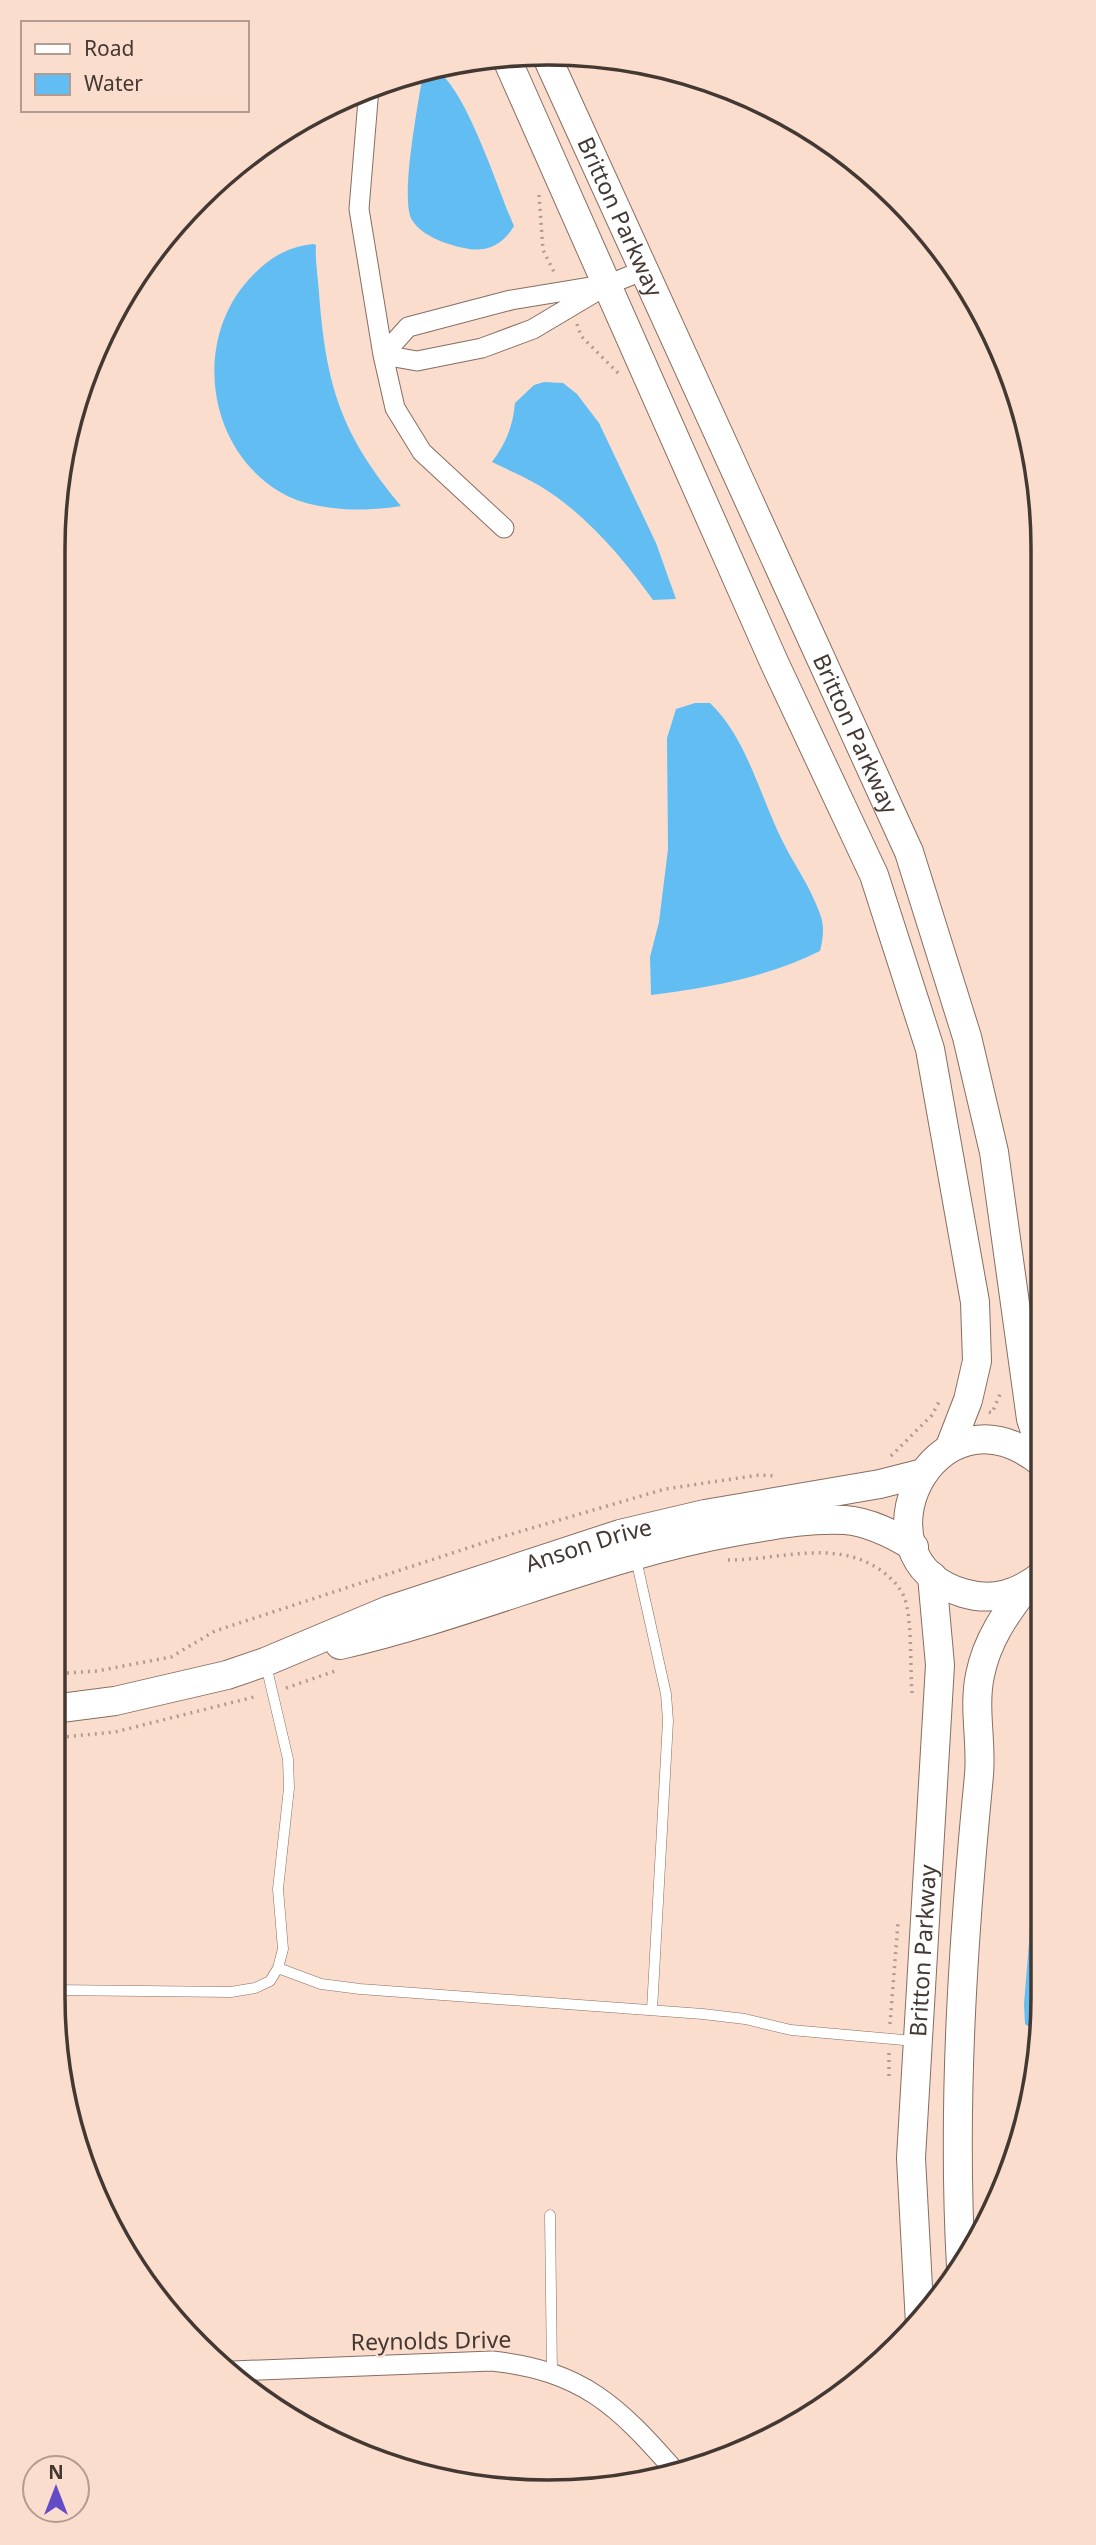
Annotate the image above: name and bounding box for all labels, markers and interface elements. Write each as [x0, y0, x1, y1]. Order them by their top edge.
legend [21, 21, 248, 112]
text: Road [84, 34, 134, 62]
text: Water [84, 69, 143, 97]
street label: Britton Parkway [570, 131, 671, 302]
street label: Britton Parkway [806, 648, 907, 819]
street label: Anson Drive [521, 1510, 655, 1579]
street label: Britton Parkway [901, 1863, 943, 2038]
street label: Reynolds Drive [350, 2323, 512, 2357]
north arrow [21, 2454, 91, 2524]
text: N [48, 2459, 64, 2485]

